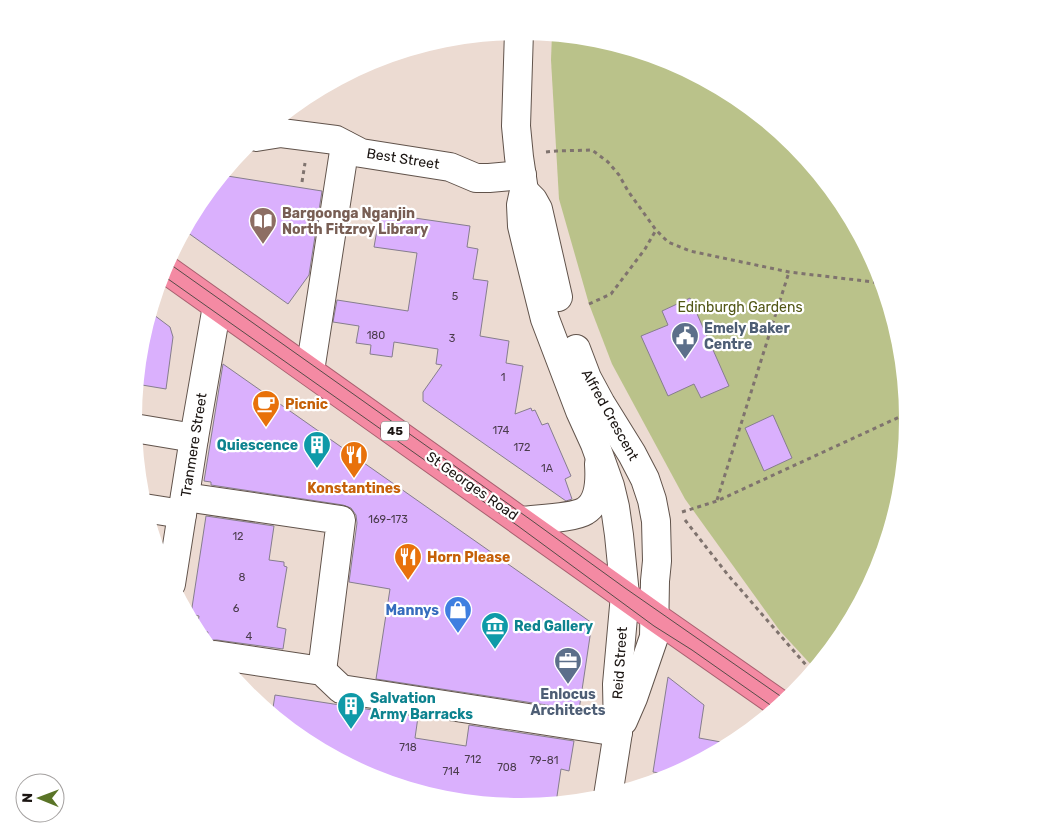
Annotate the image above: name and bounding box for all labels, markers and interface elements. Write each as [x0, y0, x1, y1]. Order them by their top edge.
street label: Best Street [365, 145, 441, 173]
place label: Bargoonga Nganjin North Fitzroy Library [282, 205, 429, 238]
library icon: Bargoonga Nganjin North Fitzroy Library [248, 206, 278, 245]
house number: 5 [452, 290, 459, 303]
park label: Edinburgh Gardens [677, 299, 803, 316]
place label: Emely Baker Centre [704, 320, 790, 353]
public building icon: Emely Baker Centre [670, 321, 700, 360]
house number: 180 [367, 329, 385, 342]
house number: 3 [449, 332, 456, 345]
street label: Alfred Crescent [578, 366, 642, 464]
house number: 1 [501, 371, 505, 384]
cafe icon: Picnic [251, 389, 281, 428]
street label: Tranmere Street [177, 391, 211, 498]
place label: Picnic [285, 396, 328, 413]
road number: 45 [381, 422, 409, 441]
house number: 174 [493, 424, 510, 437]
building icon: Quiescence [302, 430, 332, 469]
place label: Quiescence [217, 437, 298, 454]
restaurant icon: Konstantines [339, 440, 369, 479]
house number: 172 [514, 441, 530, 454]
street label: St Georges Road [423, 448, 521, 524]
house number: 1A [541, 462, 554, 475]
place label: Konstantines [307, 480, 401, 497]
house number: 169-173 [368, 513, 408, 526]
house number: 12 [232, 530, 244, 543]
restaurant icon: Horn Please [393, 542, 423, 581]
place label: Horn Please [427, 549, 510, 566]
house number: 8 [239, 571, 246, 584]
shop icon: Mannys [443, 595, 473, 634]
house number: 6 [233, 602, 240, 615]
place label: Mannys [386, 602, 439, 619]
museum icon: Red Gallery [480, 611, 510, 650]
place label: Red Gallery [514, 618, 594, 635]
street label: Reid Street [609, 626, 631, 700]
house number: 4 [246, 630, 253, 643]
office icon: Enlocus Architects [553, 646, 583, 685]
place label: Enlocus Architects [530, 686, 606, 719]
place label: Salvation Army Barracks [370, 690, 473, 723]
building icon: Salvation Army Barracks [336, 691, 366, 730]
house number: 718 [399, 741, 417, 754]
house number: 712 [465, 753, 481, 766]
house number: 79-81 [529, 754, 559, 767]
house number: 708 [497, 761, 517, 774]
house number: 714 [442, 765, 460, 778]
north arrow [15, 773, 65, 823]
text: N [19, 793, 36, 803]

